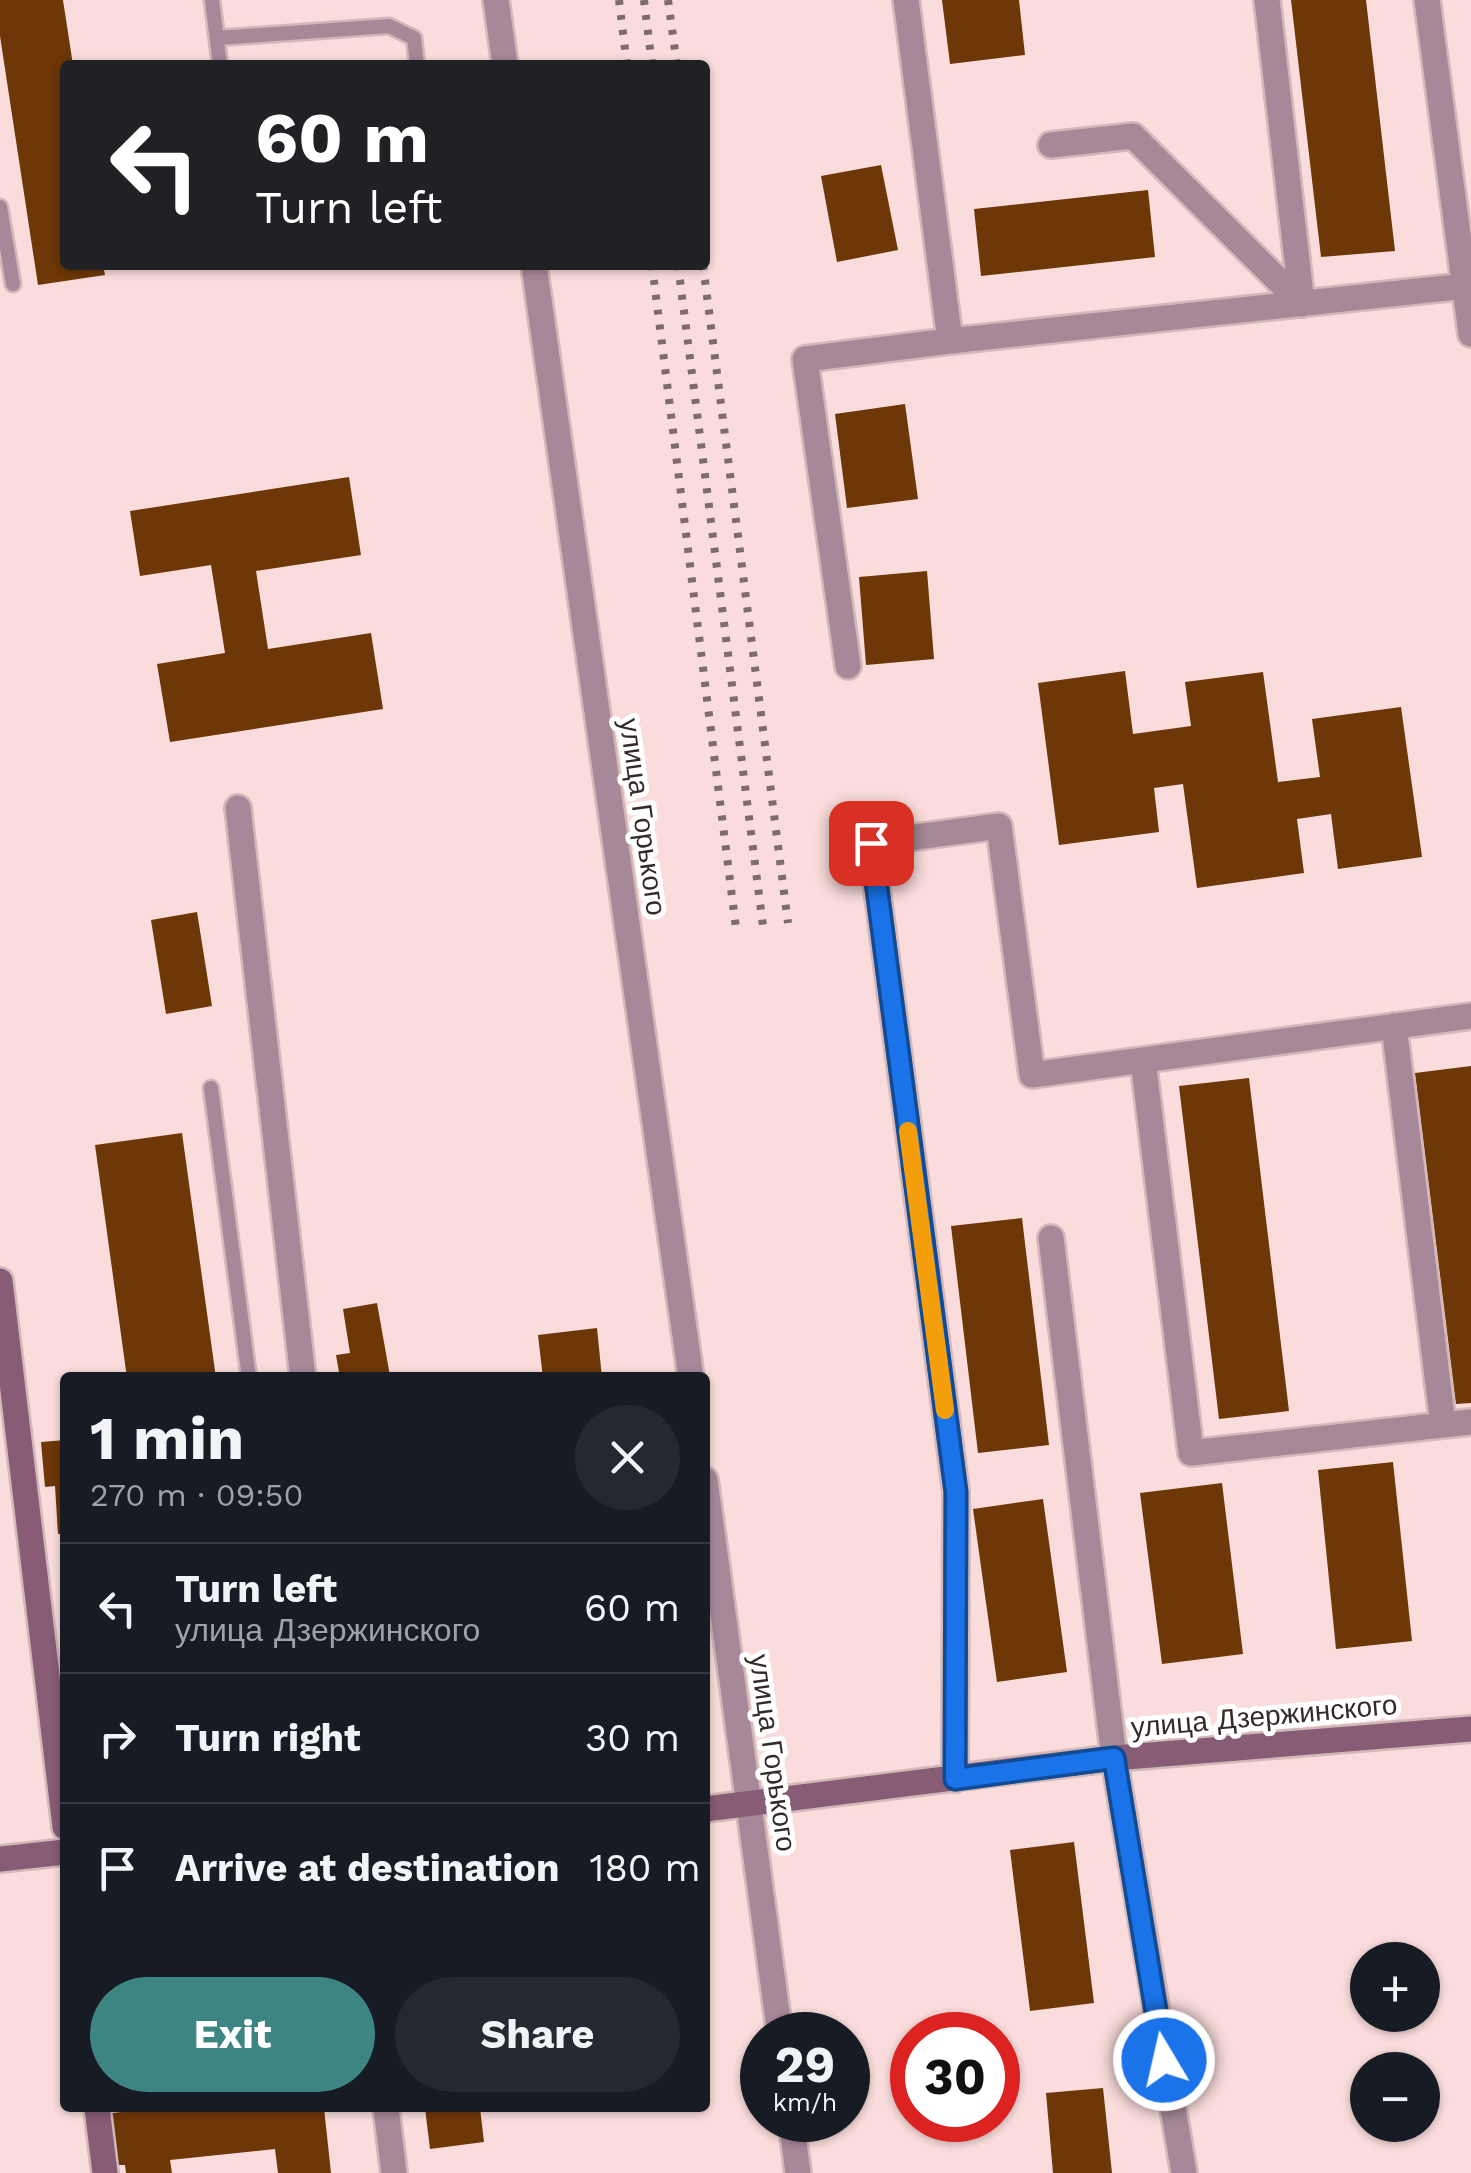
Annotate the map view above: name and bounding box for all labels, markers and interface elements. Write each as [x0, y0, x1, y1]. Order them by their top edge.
text: 60 m [255, 97, 429, 179]
icon: left [90, 100, 220, 230]
text: Turn left [255, 181, 442, 234]
street label: улица Горького [613, 716, 673, 918]
pin [829, 801, 914, 886]
icon: arrive [844, 816, 899, 871]
text: 1 min [90, 1403, 244, 1474]
button: close [575, 1405, 680, 1510]
text: 270 m · 09:50 [90, 1476, 303, 1514]
text: Turn left [175, 1567, 337, 1611]
icon: left [90, 1581, 145, 1636]
text: 60 m [584, 1586, 680, 1630]
text: улица Дзержинского [175, 1611, 480, 1649]
street label: улица Горького [743, 1652, 803, 1854]
street label: улица Дзержинского [1129, 1688, 1399, 1744]
icon: right [90, 1711, 145, 1766]
text: Turn right [175, 1716, 361, 1760]
text: 30 m [585, 1716, 680, 1760]
icon: arrive [90, 1841, 145, 1896]
text: Arrive at destination [175, 1846, 560, 1890]
text: 180 m [590, 1846, 701, 1890]
map controls [1350, 1942, 1440, 2142]
button: + [1350, 1942, 1440, 2032]
button: Exit [90, 1977, 375, 2092]
button: Share [395, 1977, 680, 2092]
position arrow [1112, 2008, 1216, 2112]
speed limit sign: 30 [890, 2012, 1020, 2142]
text: 29 [775, 2035, 835, 2094]
button: − [1350, 2052, 1440, 2142]
text: km/h [773, 2088, 837, 2117]

